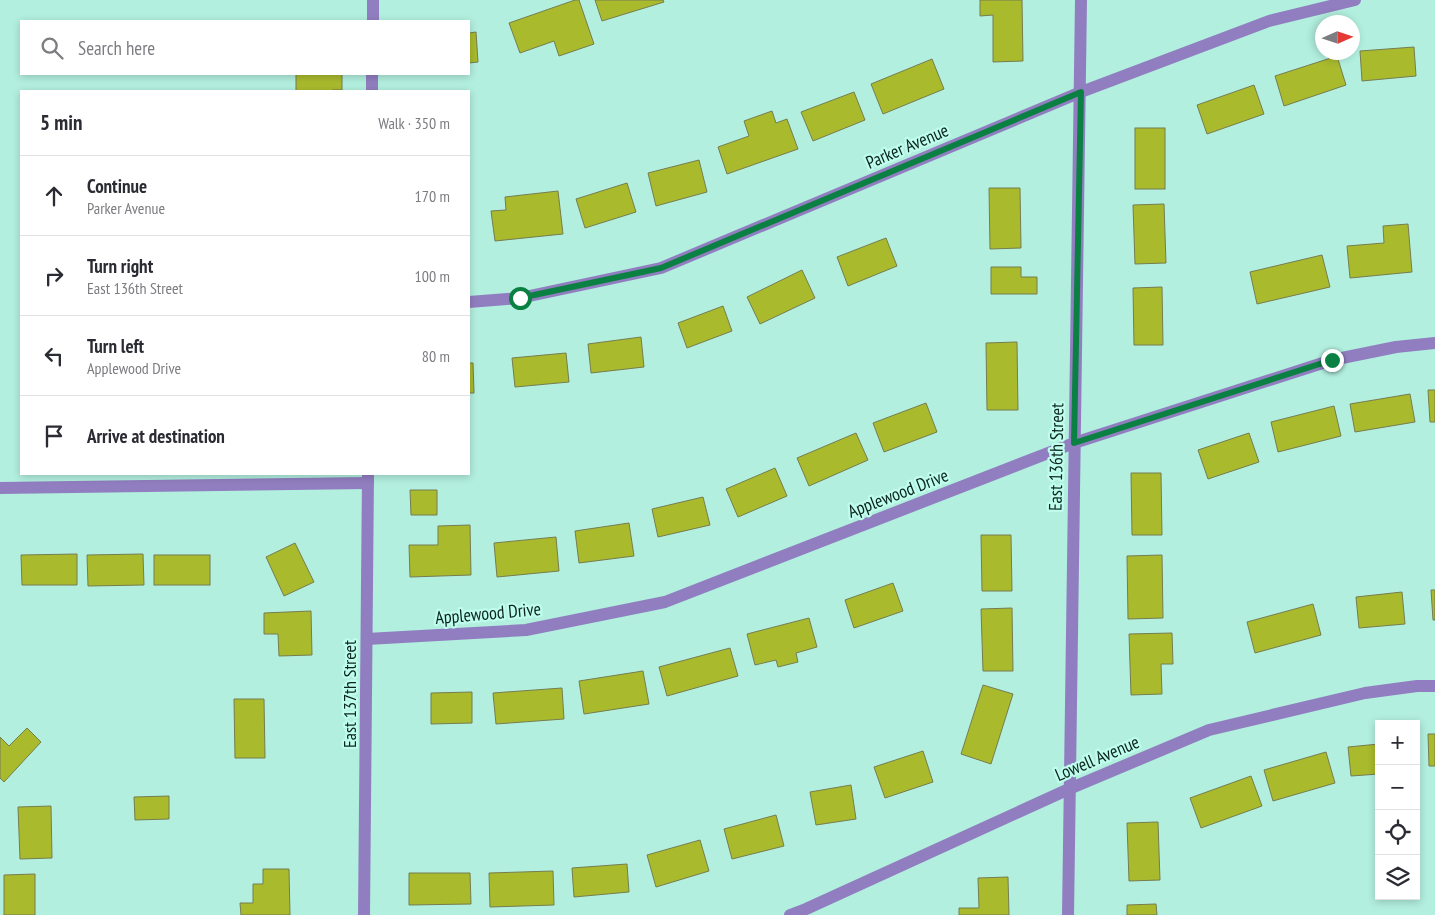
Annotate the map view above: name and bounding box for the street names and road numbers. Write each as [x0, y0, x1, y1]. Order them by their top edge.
street label: Parker Avenue [862, 118, 952, 174]
street label: East 136th Street [1044, 403, 1068, 511]
street label: Applewood Drive [844, 463, 952, 523]
street label: Applewood Drive [434, 597, 542, 629]
street label: East 137th Street [338, 640, 361, 748]
street label: Lowell Avenue [1051, 730, 1143, 786]

